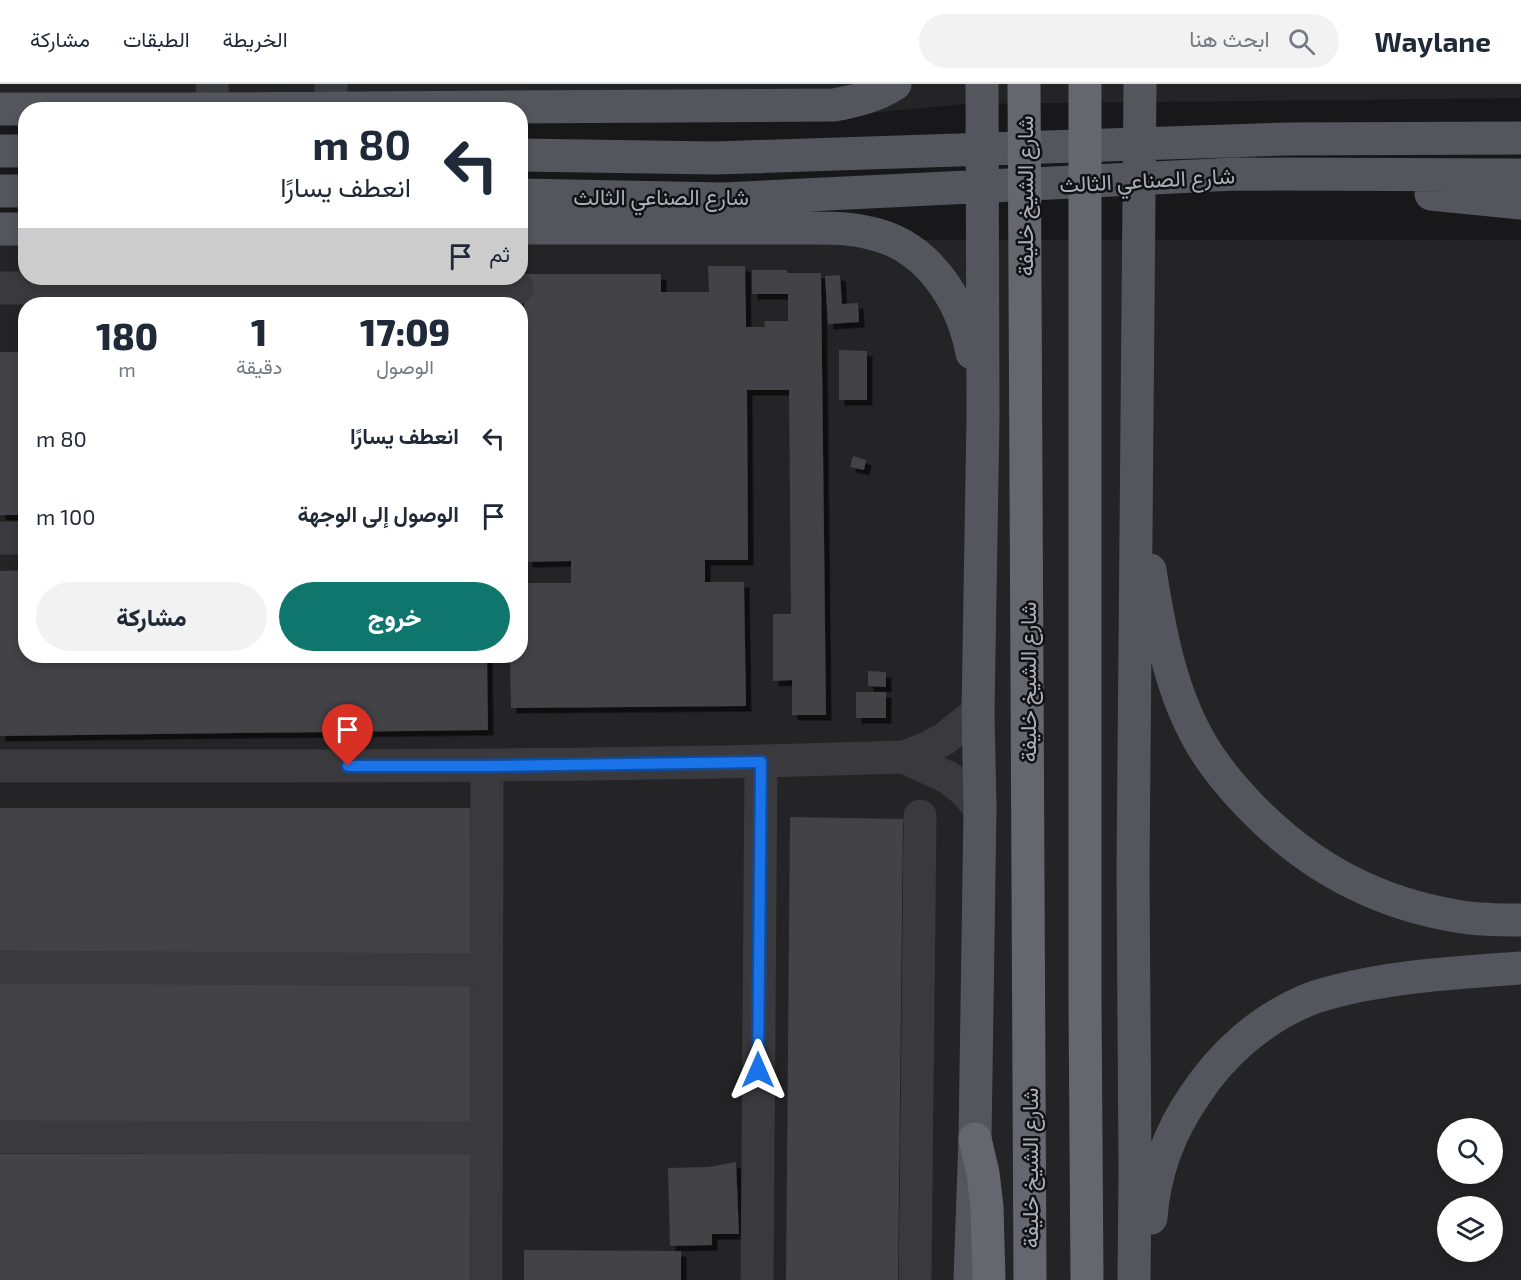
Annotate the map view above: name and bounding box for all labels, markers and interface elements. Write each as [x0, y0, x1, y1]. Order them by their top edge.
search box [919, 14, 1339, 68]
text: Waylane [1375, 24, 1491, 58]
text: ابحث هنا [1189, 25, 1270, 51]
icon: search [1285, 25, 1318, 58]
text: مشاركة [30, 26, 90, 51]
text: الطبقات [123, 26, 190, 51]
text: الخريطة [223, 26, 288, 51]
street label: شارع الشيخ خليفة [1011, 116, 1040, 276]
text: 80 m [312, 118, 411, 168]
icon: left [432, 126, 510, 204]
street label: شارع الصناعي الثالث [1059, 161, 1236, 204]
text: انعطف يسارًا [280, 170, 411, 202]
street label: شارع الصناعي الثالث [573, 183, 749, 216]
icon: arrive [444, 240, 477, 273]
text: ثم [489, 240, 510, 266]
text: 1 [251, 310, 267, 353]
text: 17:09 [360, 310, 450, 353]
text: 180 [96, 314, 158, 357]
text: دقيقة [236, 354, 282, 378]
text: الوصول [376, 354, 434, 378]
text: m [118, 357, 136, 381]
text: انعطف يسارًا [350, 422, 459, 448]
icon: left [477, 422, 510, 455]
text: 80 m [36, 425, 87, 451]
text: الوصول إلى الوجهة [297, 500, 459, 526]
icon: arrive [477, 500, 510, 533]
text: 100 m [36, 503, 95, 529]
button: مشاركة [36, 582, 267, 651]
button: خروج [279, 582, 510, 651]
street label: شارع الشيخ خليفة [1014, 602, 1043, 762]
pin [322, 704, 373, 766]
icon: arrive [331, 713, 364, 746]
position arrow [726, 1038, 790, 1102]
street label: شارع الشيخ خليفة [1016, 1088, 1045, 1248]
map controls [1437, 1118, 1503, 1262]
button: search [1437, 1118, 1503, 1184]
button: layers [1437, 1196, 1503, 1262]

